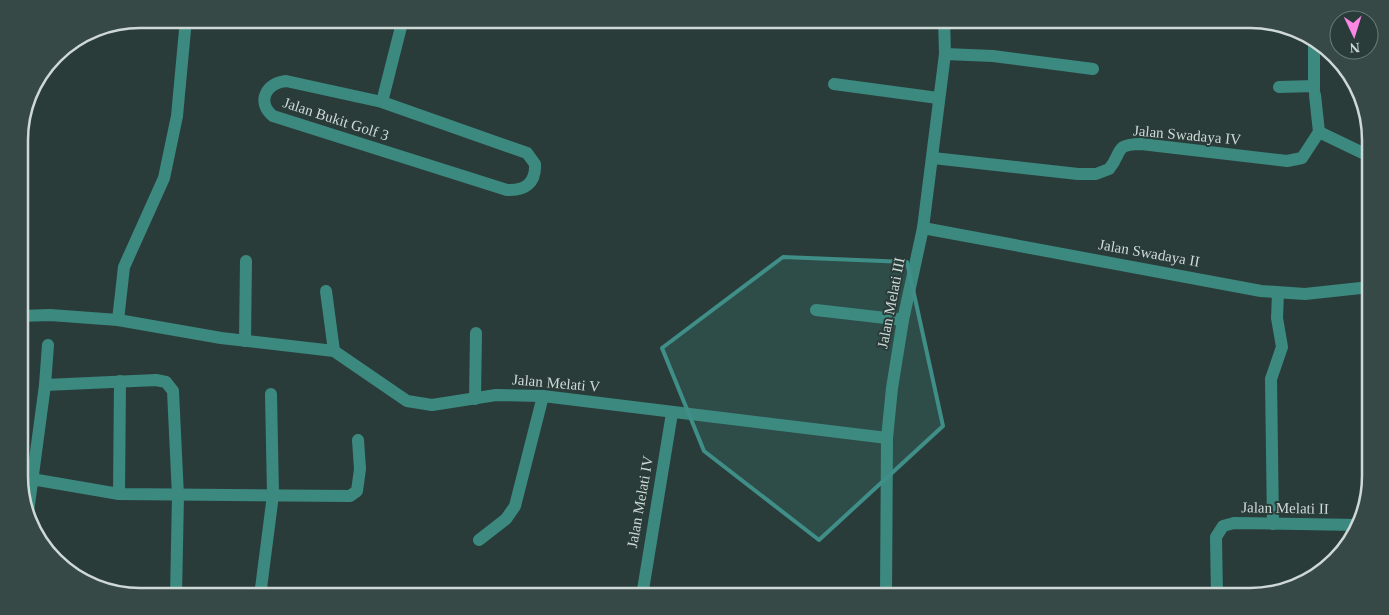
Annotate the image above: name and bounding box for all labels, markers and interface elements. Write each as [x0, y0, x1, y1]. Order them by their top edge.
north arrow [1329, 10, 1379, 60]
text: N [1349, 40, 1360, 55]
street label: Jalan Bukit Golf 3 [281, 94, 391, 144]
street label: Jalan Swadaya IV [1132, 122, 1242, 148]
street label: Jalan Swadaya II [1097, 236, 1201, 270]
street label: Jalan Melati III [874, 256, 908, 350]
street label: Jalan Melati V [511, 371, 601, 395]
street label: Jalan Melati IV [624, 455, 656, 549]
street label: Jalan Melati II [1241, 499, 1329, 517]

